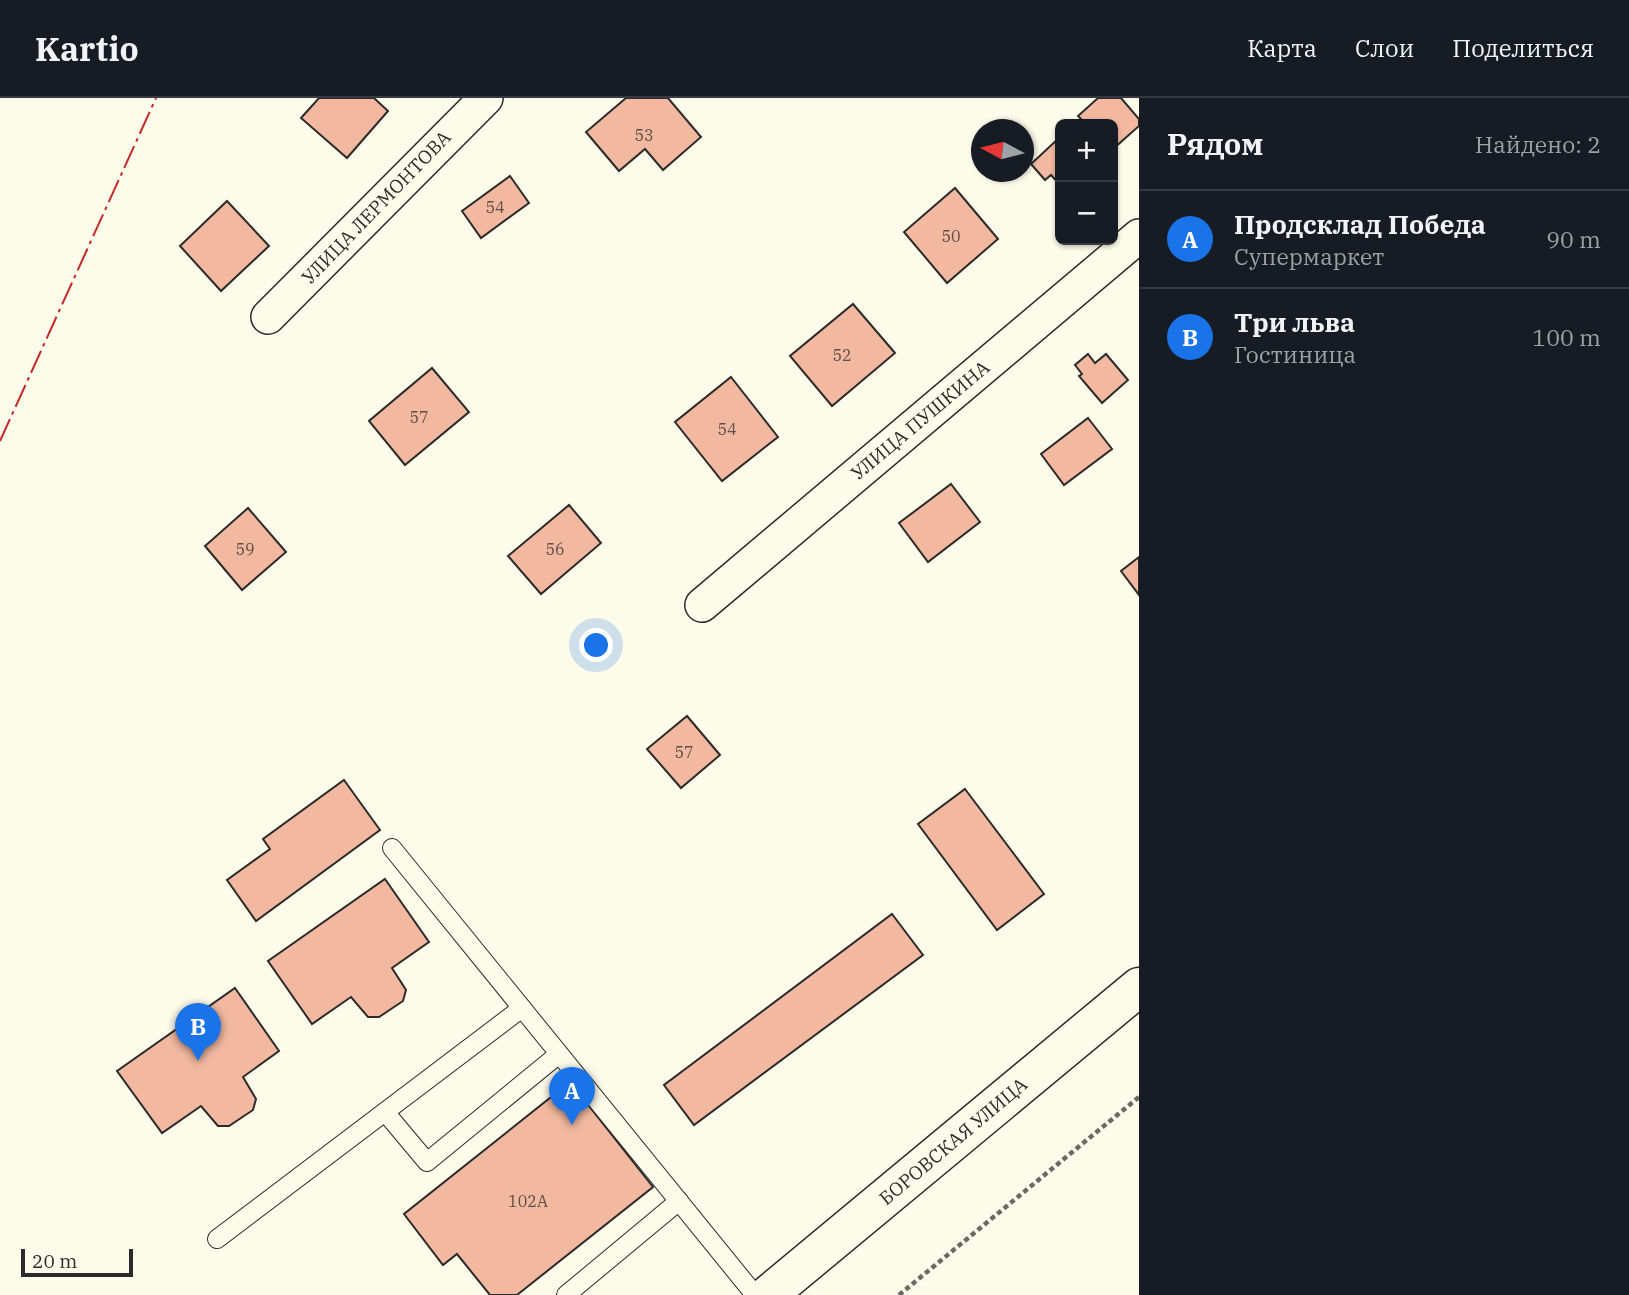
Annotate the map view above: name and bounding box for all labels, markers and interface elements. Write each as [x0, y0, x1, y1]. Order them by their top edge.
text: Kartio [35, 27, 139, 70]
text: Карта [1247, 32, 1317, 64]
text: Слои [1355, 32, 1414, 64]
text: Поделиться [1452, 32, 1594, 64]
north arrow [971, 119, 1034, 182]
map controls [1055, 119, 1118, 245]
button: + [1055, 119, 1118, 182]
text: Рядом [1167, 124, 1263, 163]
street label: УЛИЦА ЛЕРМОНТОВА [296, 125, 456, 289]
house number: 53 [634, 125, 654, 145]
text: Найдено: 2 [1475, 129, 1601, 159]
button: − [1055, 182, 1118, 245]
house number: 54 [485, 197, 505, 217]
text: Продсклад Победа [1234, 207, 1486, 241]
text: A [1182, 224, 1198, 254]
text: 90 m [1546, 224, 1601, 254]
house number: 50 [941, 226, 961, 246]
text: Супермаркет [1234, 241, 1384, 271]
text: Три льва [1234, 305, 1355, 339]
text: B [1182, 322, 1198, 352]
text: 100 m [1532, 322, 1601, 352]
text: Гостиница [1234, 339, 1356, 369]
house number: 52 [832, 345, 852, 365]
street label: УЛИЦА ПУШКИНА [846, 355, 994, 485]
house number: 57 [409, 407, 429, 427]
house number: 54 [717, 419, 737, 439]
house number: 59 [235, 539, 255, 559]
house number: 56 [545, 539, 565, 559]
your location [579, 628, 613, 662]
house number: 57 [674, 742, 694, 762]
pin: B [175, 1003, 221, 1061]
pin: A [549, 1067, 595, 1125]
street label: БОРОВСКАЯ УЛИЦА [874, 1072, 1032, 1210]
house number: 102А [508, 1191, 548, 1211]
scale bar [21, 1246, 133, 1278]
text: 20 m [32, 1249, 77, 1273]

